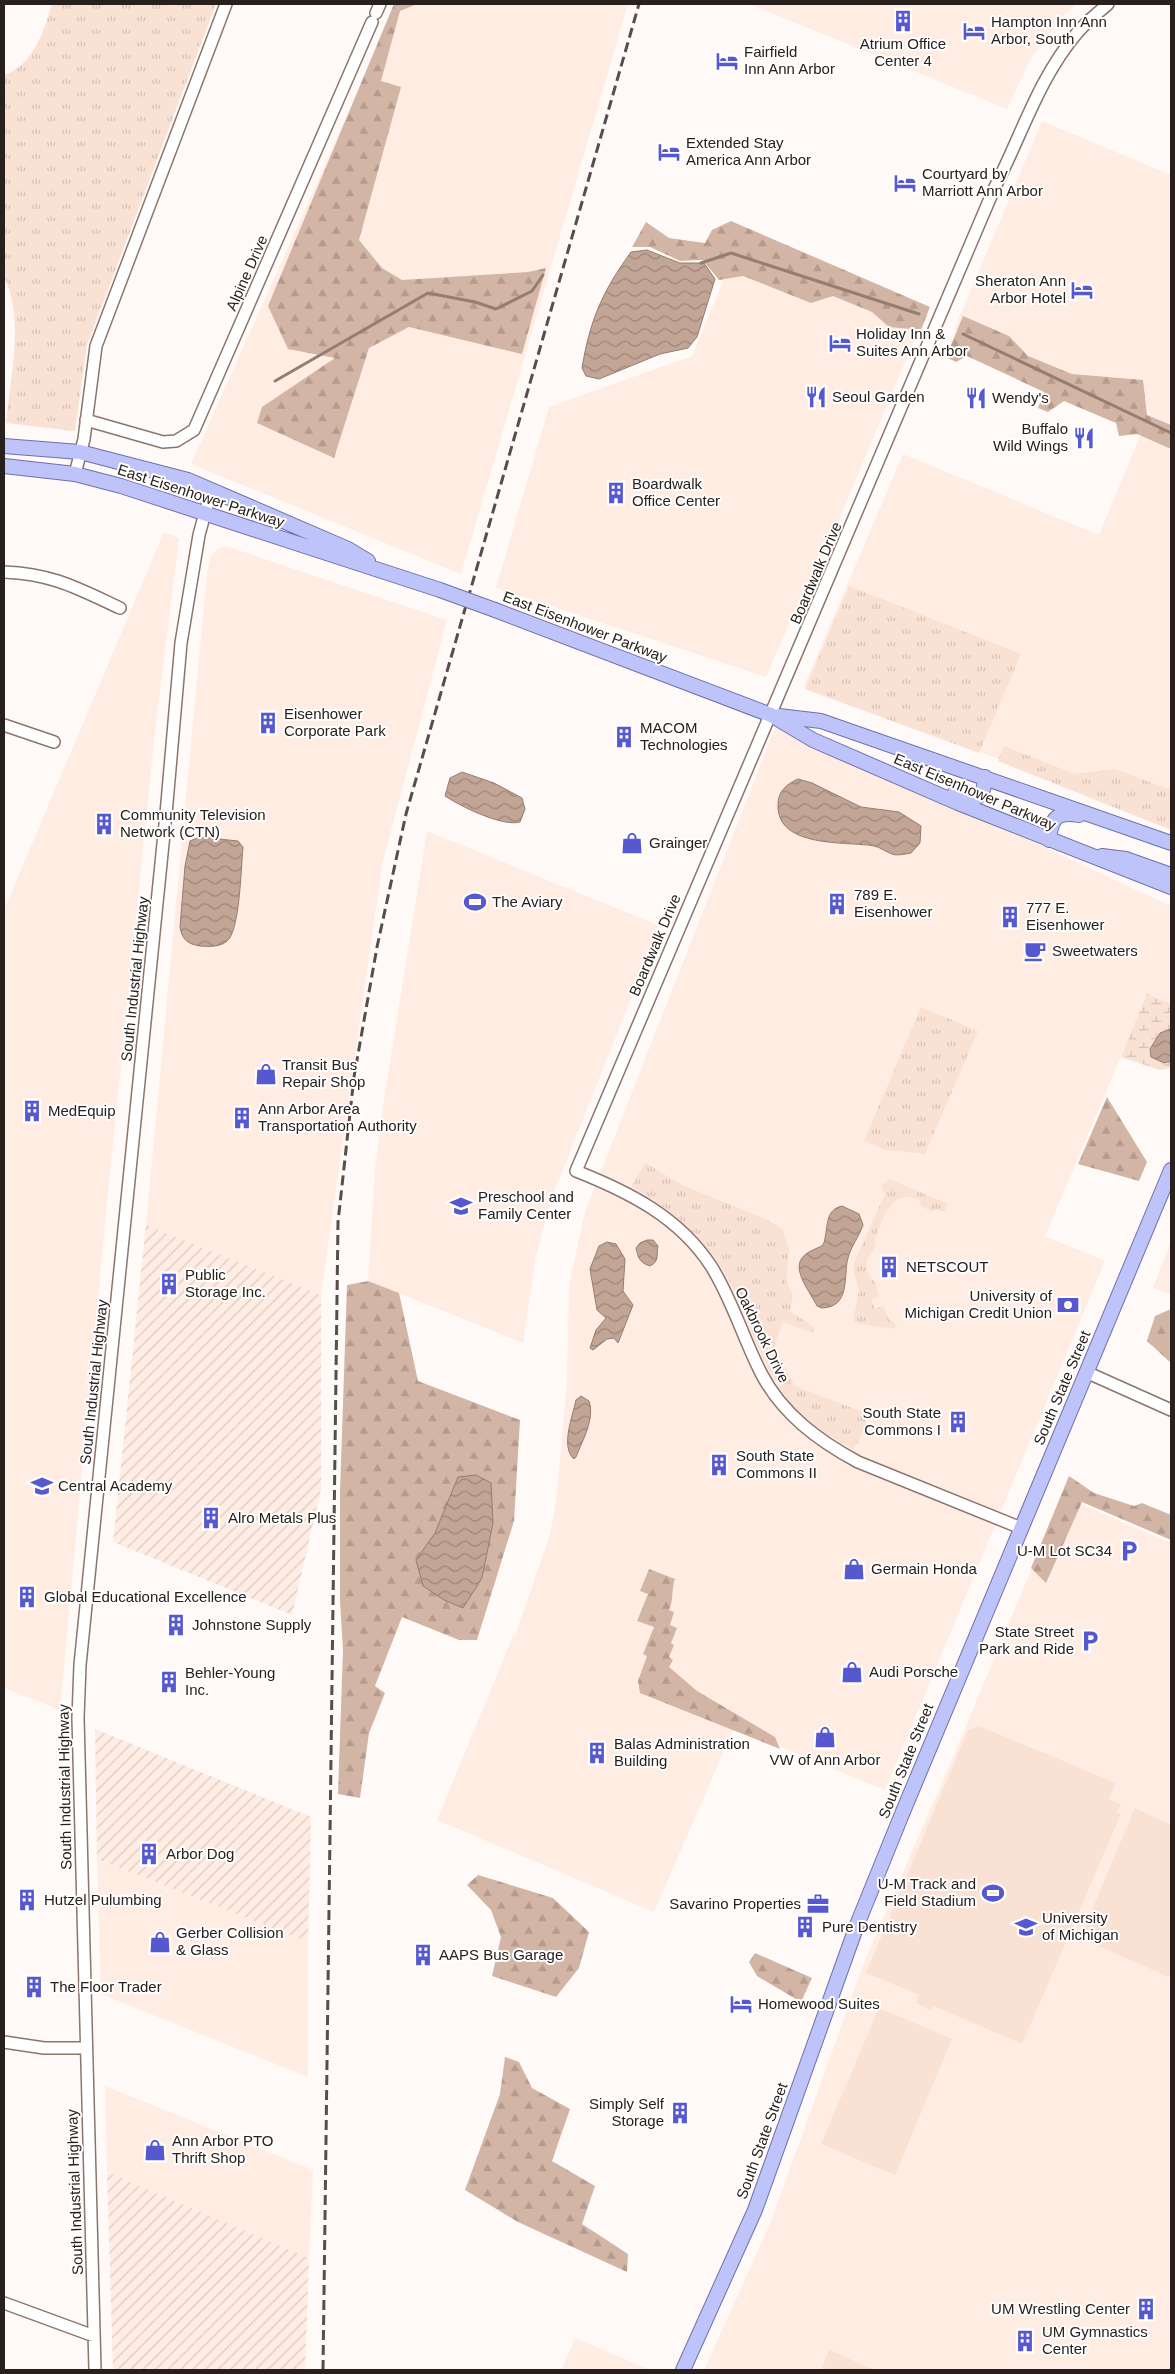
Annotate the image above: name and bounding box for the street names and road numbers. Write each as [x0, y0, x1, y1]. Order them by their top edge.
street label: Alpine Drive [222, 232, 271, 313]
street label: East Eisenhower Parkway [116, 461, 287, 531]
street label: Boardwalk Drive [786, 519, 845, 626]
street label: East Eisenhower Parkway [501, 587, 670, 666]
street label: East Eisenhower Parkway [892, 750, 1059, 834]
street label: Boardwalk Drive [625, 891, 684, 998]
street label: South Industrial Highway [117, 895, 152, 1062]
street label: Oakbrook Drive [732, 1284, 793, 1385]
street label: South Industrial Highway [76, 1298, 111, 1465]
street label: South State Street [1030, 1327, 1094, 1448]
street label: South State Street [875, 1700, 937, 1821]
street label: South Industrial Highway [55, 1703, 74, 1870]
street label: South State Street [733, 2080, 791, 2201]
street label: South Industrial Highway [63, 2108, 86, 2275]

